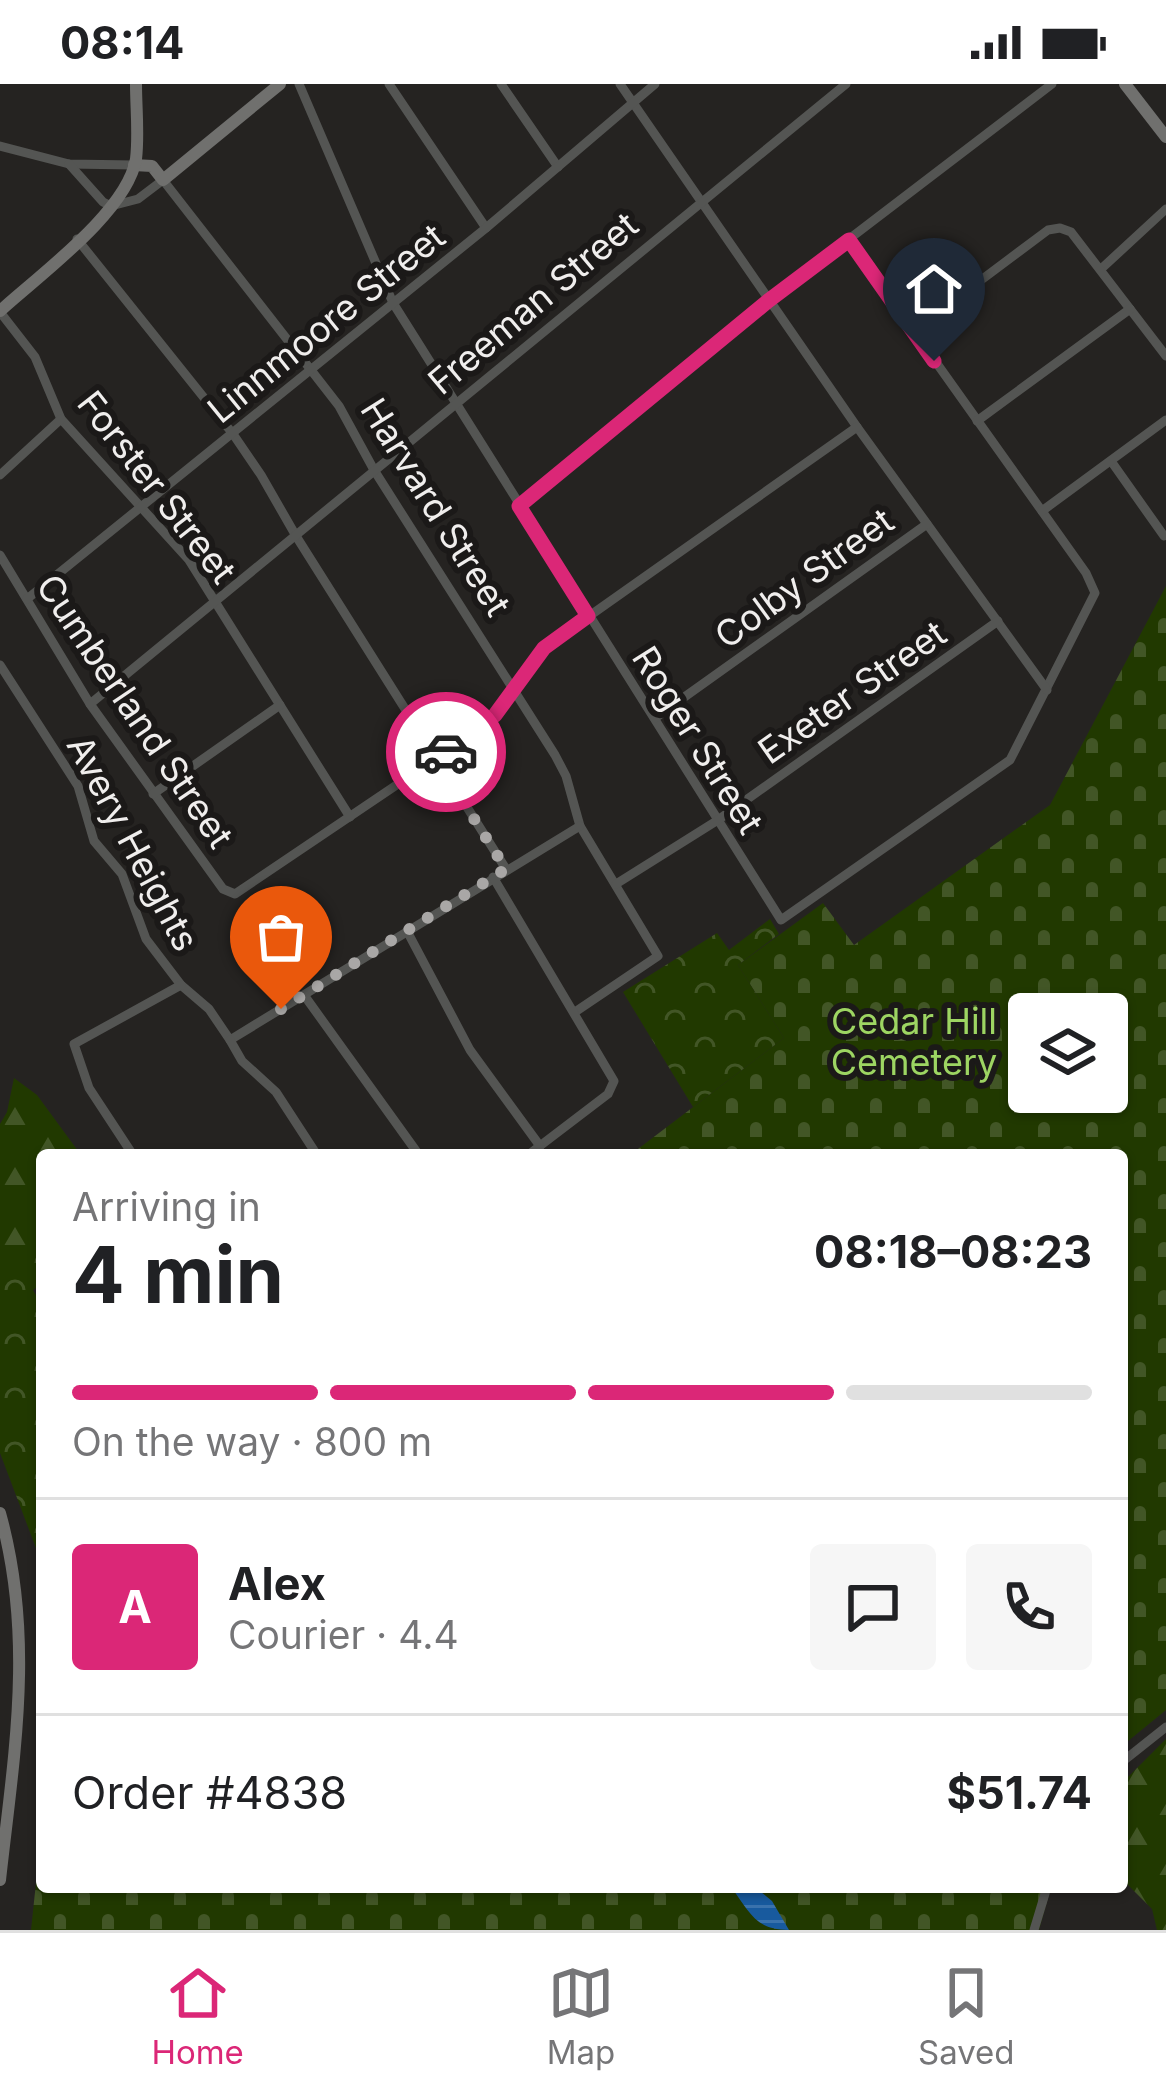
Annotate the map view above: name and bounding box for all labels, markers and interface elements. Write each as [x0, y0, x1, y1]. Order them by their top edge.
text: 08:14 [60, 15, 185, 70]
street label: Freeman Street [419, 202, 647, 403]
street label: Linnmoore Street [199, 214, 453, 432]
pin [883, 238, 985, 361]
icon: home [901, 256, 967, 322]
street label: Forster Street [68, 382, 246, 592]
street label: Harvard Street [352, 390, 521, 624]
street label: Colby Street [706, 498, 902, 657]
street label: Cumberland Street [27, 566, 243, 856]
street label: Exeter Street [750, 611, 955, 773]
street label: Roger Street [623, 638, 773, 842]
courier [386, 692, 506, 812]
icon: car [413, 719, 479, 785]
street label: Avery Heights [58, 728, 208, 958]
pin [230, 886, 332, 1009]
icon: bag [248, 904, 314, 970]
map controls [1008, 993, 1128, 1113]
button: layers [1008, 993, 1128, 1113]
park label: Cedar Hill Cemetery [831, 999, 997, 1084]
text: Arriving in [72, 1183, 261, 1230]
text: 08:18–08:23 [814, 1224, 1092, 1279]
text: 4 min [72, 1227, 284, 1322]
text: On the way · 800 m [72, 1418, 432, 1465]
button: chat [810, 1544, 936, 1670]
button: phone [966, 1544, 1092, 1670]
text: Alex [228, 1556, 326, 1611]
text: A [118, 1579, 152, 1634]
text: Courier · 4.4 [228, 1611, 459, 1658]
text: Order #4838 [72, 1765, 347, 1820]
text: $51.74 [946, 1765, 1092, 1820]
tab: Home [151, 1960, 244, 2072]
tab: Map [547, 1960, 615, 2072]
tab: Saved [918, 1960, 1015, 2072]

